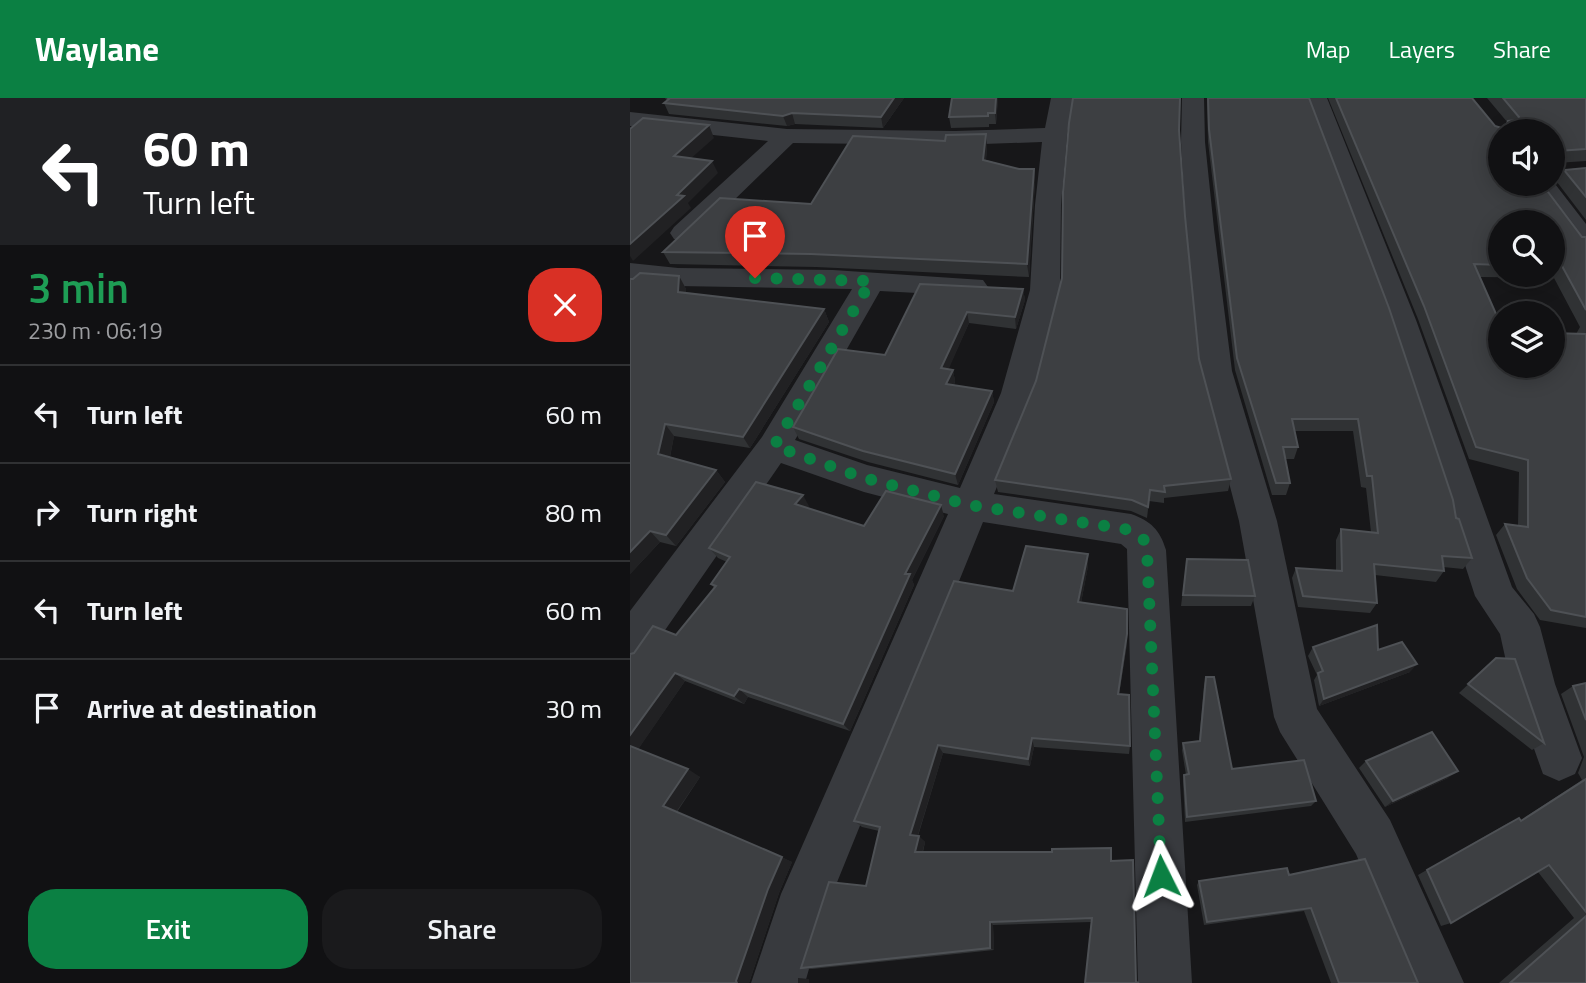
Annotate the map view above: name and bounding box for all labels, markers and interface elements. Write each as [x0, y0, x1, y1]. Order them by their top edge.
text: Waylane [35, 24, 159, 74]
text: Map [1306, 31, 1351, 67]
text: Layers [1389, 31, 1455, 67]
text: Share [1493, 31, 1551, 67]
text: 60 m [143, 110, 250, 185]
map controls [1488, 119, 1565, 378]
button: sound [1488, 119, 1565, 196]
icon: left [28, 126, 119, 217]
text: Turn left [143, 178, 255, 226]
pin [725, 206, 785, 278]
button: search [1488, 210, 1565, 287]
icon: arrive [736, 217, 774, 255]
text: 3 min [28, 255, 129, 319]
button: close [528, 268, 602, 342]
button: layers [1488, 301, 1565, 378]
text: 230 m · 06:19 [28, 313, 163, 348]
icon: left [28, 395, 66, 433]
text: Turn left [87, 395, 182, 434]
text: 60 m [545, 395, 602, 434]
icon: right [28, 493, 66, 531]
text: Turn right [87, 493, 198, 532]
text: 80 m [545, 493, 602, 532]
icon: left [28, 591, 66, 629]
text: Turn left [87, 591, 182, 630]
text: 60 m [545, 591, 602, 630]
icon: arrive [28, 689, 66, 727]
text: Arrive at destination [87, 689, 317, 728]
text: 30 m [545, 689, 602, 728]
position arrow [1124, 839, 1198, 913]
button: Exit [28, 889, 308, 969]
button: Share [322, 889, 602, 969]

